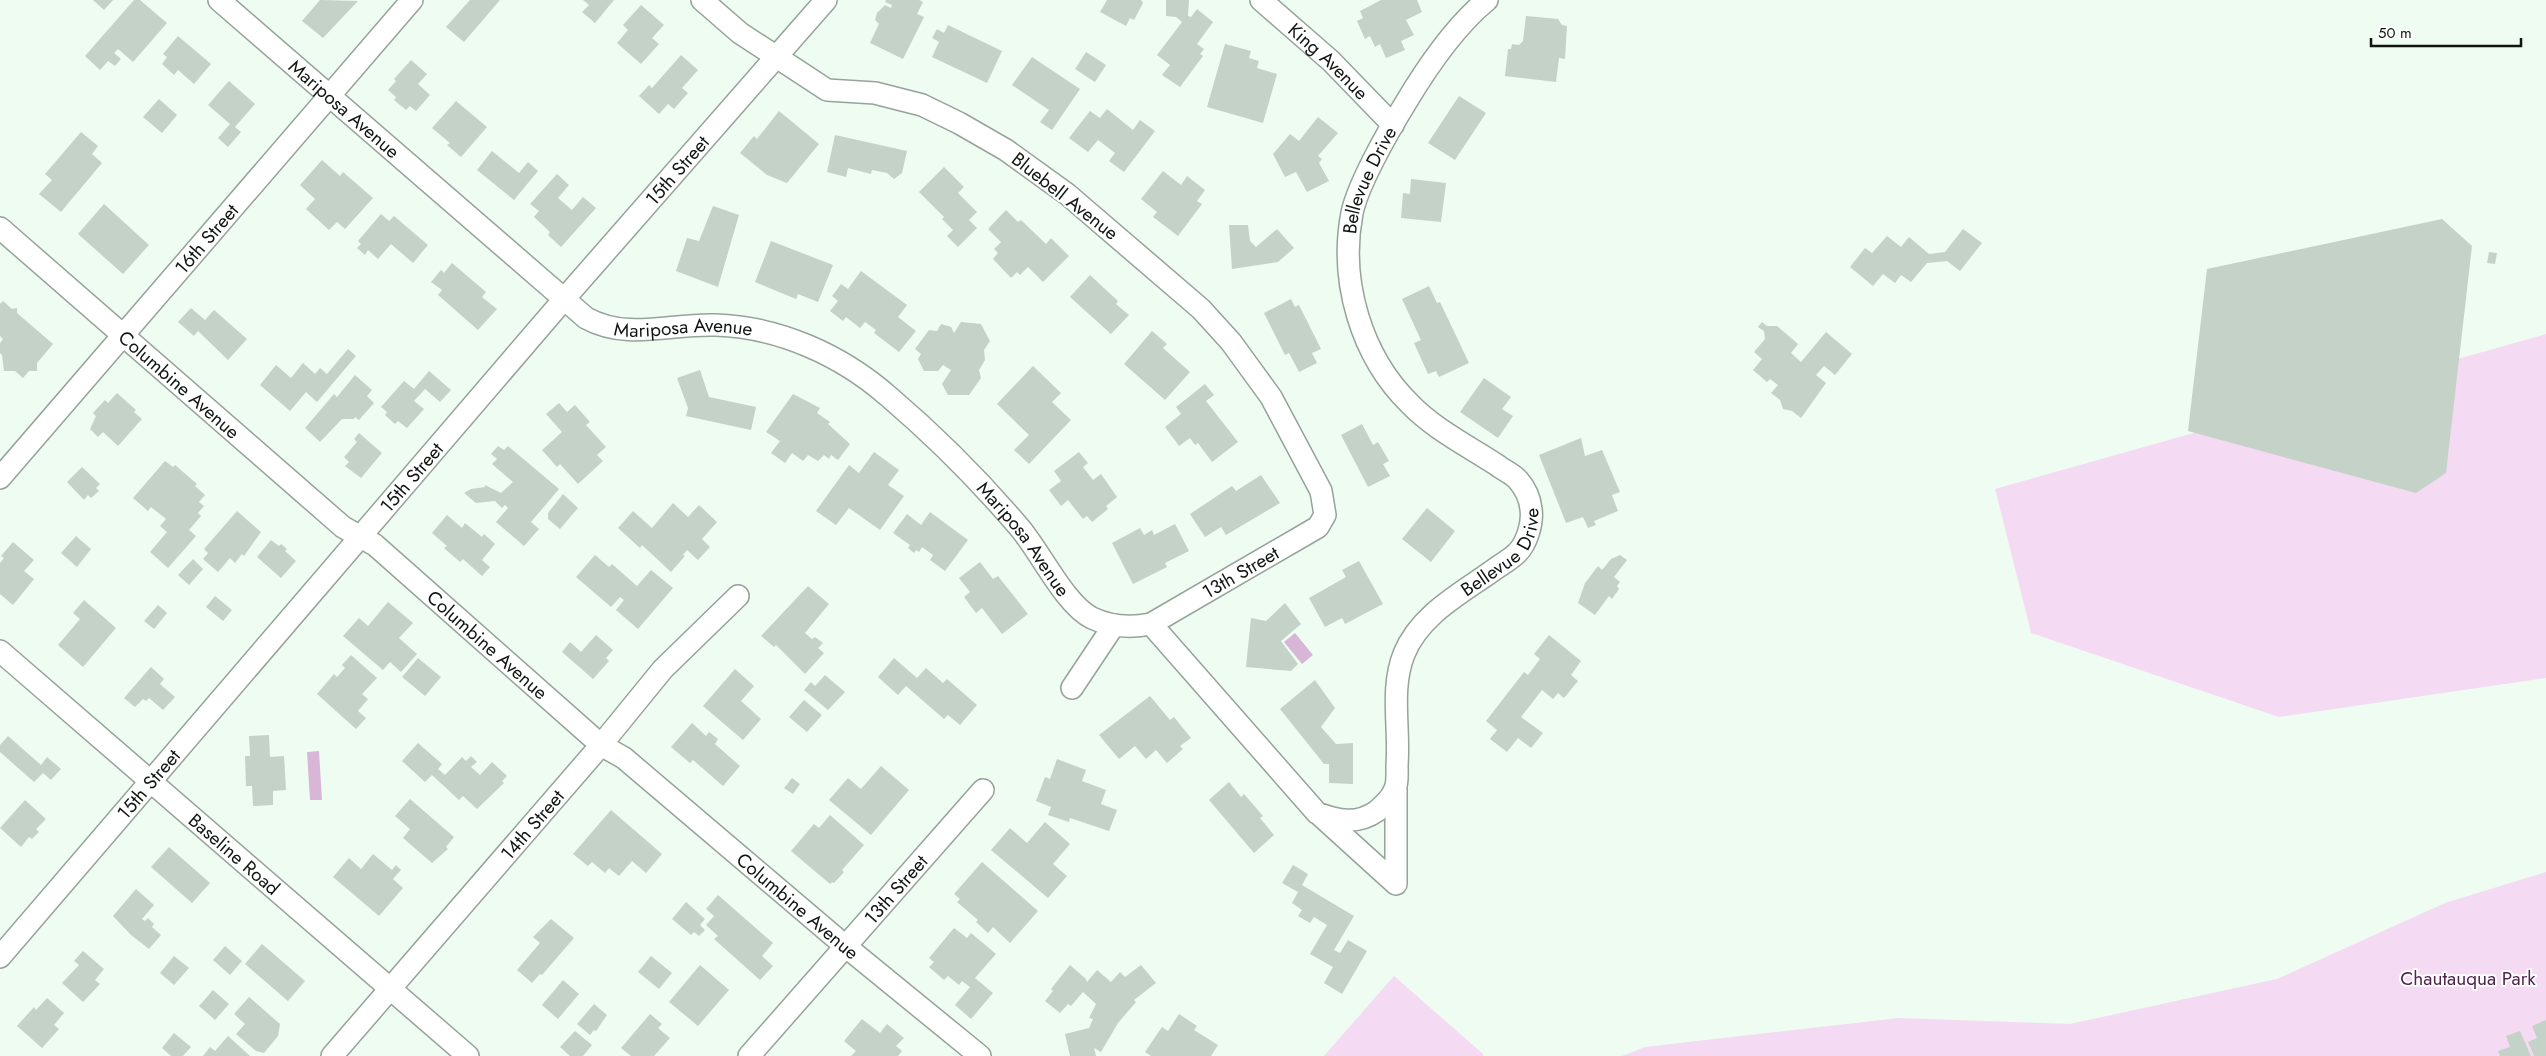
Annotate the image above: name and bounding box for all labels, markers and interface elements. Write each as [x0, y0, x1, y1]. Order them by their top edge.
scale bar [2371, 15, 2521, 47]
street label: King Avenue [1282, 16, 1375, 106]
text: 50 m [2378, 22, 2412, 44]
street label: Mariposa Avenue [283, 53, 406, 165]
street label: Bellevue Drive [1336, 121, 1403, 235]
street label: 15th Street [639, 129, 715, 211]
street label: Bluebell Avenue [1006, 146, 1124, 246]
street label: 16th Street [168, 197, 245, 280]
street label: Mariposa Avenue [613, 311, 755, 343]
street label: Columbine Avenue [113, 324, 246, 445]
street label: 15th Street [373, 436, 450, 518]
street label: Mariposa Avenue [971, 475, 1077, 602]
street label: Bellevue Drive [1455, 507, 1545, 602]
street label: 13th Street [1197, 539, 1284, 605]
street label: Columbine Avenue [421, 584, 554, 706]
street label: 15th Street [111, 743, 187, 825]
street label: 14th Street [494, 783, 571, 866]
street label: Baseline Road [183, 807, 286, 901]
street label: Columbine Avenue [731, 846, 865, 966]
street label: 13th Street [858, 848, 934, 930]
park label: Chautauqua Park [2400, 965, 2536, 992]

